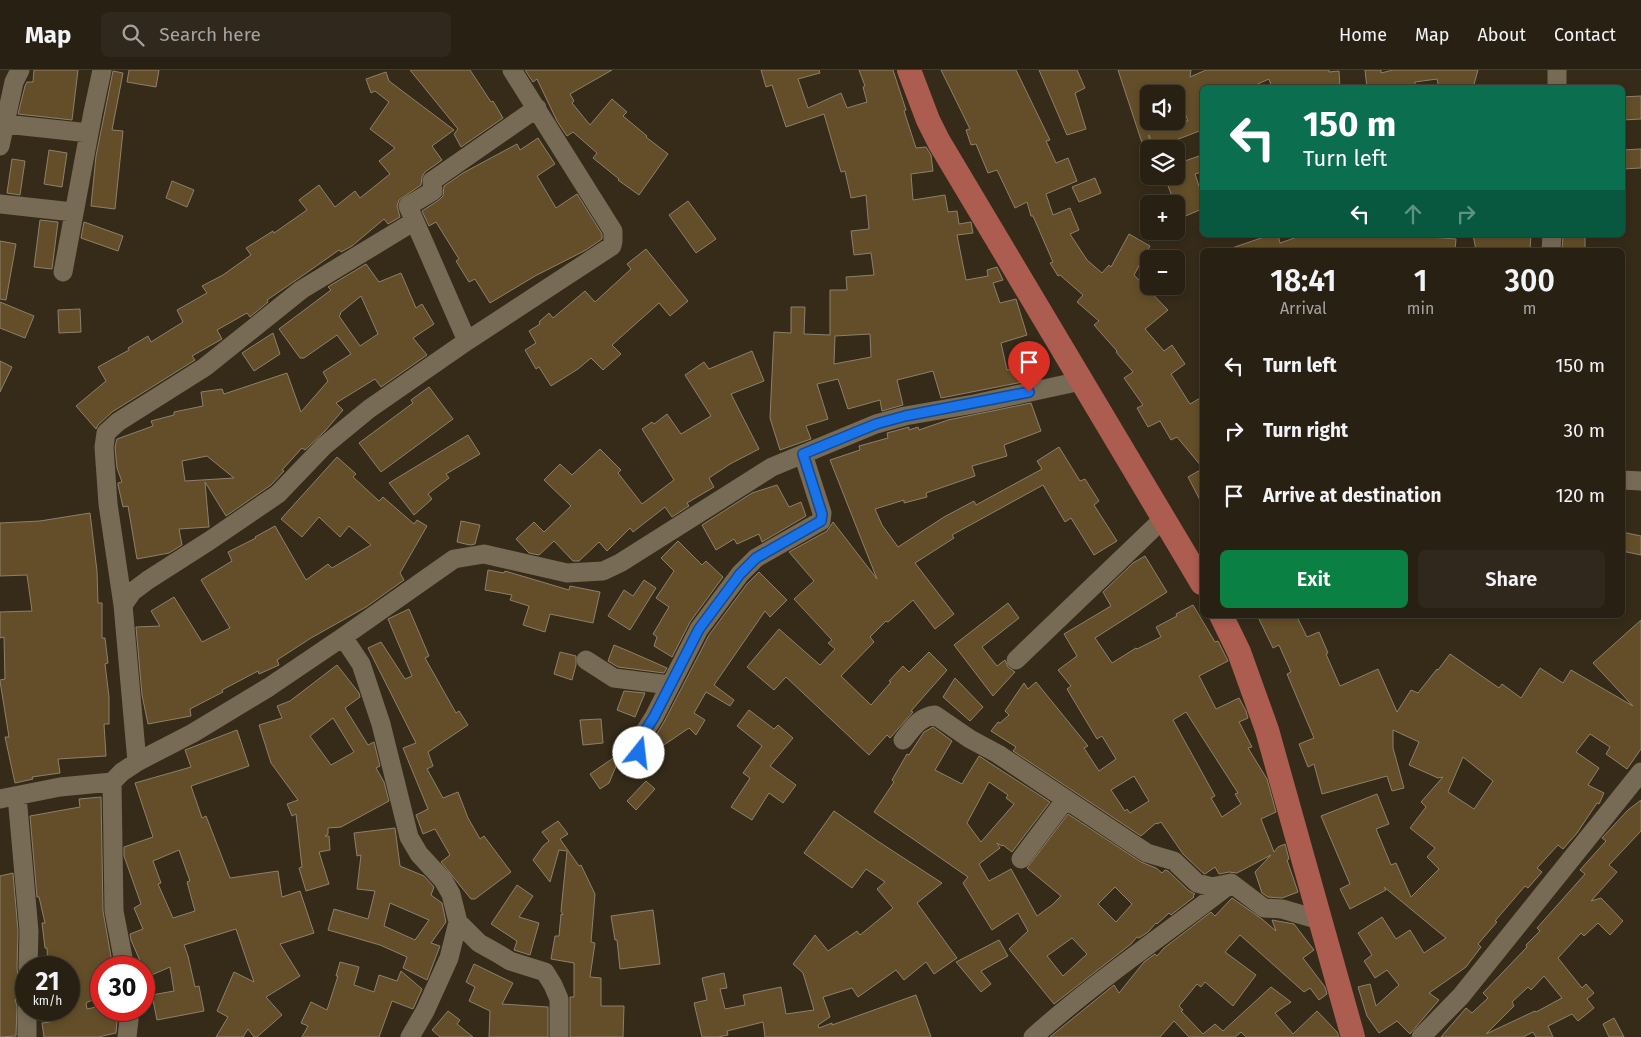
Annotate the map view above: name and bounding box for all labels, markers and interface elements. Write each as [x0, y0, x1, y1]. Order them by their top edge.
search box [101, 12, 451, 57]
text: Map [25, 21, 71, 49]
icon: search [119, 21, 147, 49]
text: Search here [159, 23, 261, 46]
text: Home [1339, 24, 1387, 46]
text: Map [1415, 24, 1449, 46]
text: About [1477, 24, 1526, 46]
text: Contact [1554, 24, 1616, 46]
map controls [1140, 85, 1185, 295]
button: sound [1140, 85, 1185, 130]
text: 150 m [1303, 103, 1396, 145]
icon: left [1220, 105, 1285, 170]
button: layers [1140, 140, 1185, 185]
text: Turn left [1303, 145, 1387, 172]
button: + [1140, 195, 1185, 240]
icon: left [1346, 200, 1374, 228]
icon: ahead [1399, 200, 1427, 228]
icon: right [1452, 200, 1480, 228]
button: − [1140, 250, 1185, 295]
text: 18:41 [1270, 263, 1337, 299]
text: 1 [1414, 263, 1427, 299]
text: 300 [1505, 263, 1555, 299]
text: Arrival [1280, 299, 1327, 318]
text: min [1407, 299, 1434, 318]
text: m [1523, 299, 1537, 318]
pin [1008, 341, 1050, 392]
icon: arrive [1015, 348, 1043, 376]
icon: left [1220, 352, 1248, 380]
text: Turn left [1263, 354, 1337, 377]
text: 150 m [1555, 354, 1605, 377]
icon: right [1220, 417, 1248, 445]
text: Turn right [1263, 419, 1348, 442]
text: 30 m [1564, 419, 1605, 442]
icon: arrive [1220, 482, 1248, 510]
text: Arrive at destination [1263, 484, 1442, 507]
text: 120 m [1555, 484, 1605, 507]
button: Exit [1220, 550, 1408, 608]
button: Share [1418, 550, 1605, 608]
position arrow [612, 726, 664, 778]
speed limit sign: 30 [90, 956, 155, 1021]
text: 21 [36, 967, 59, 997]
text: km/h [33, 994, 62, 1008]

